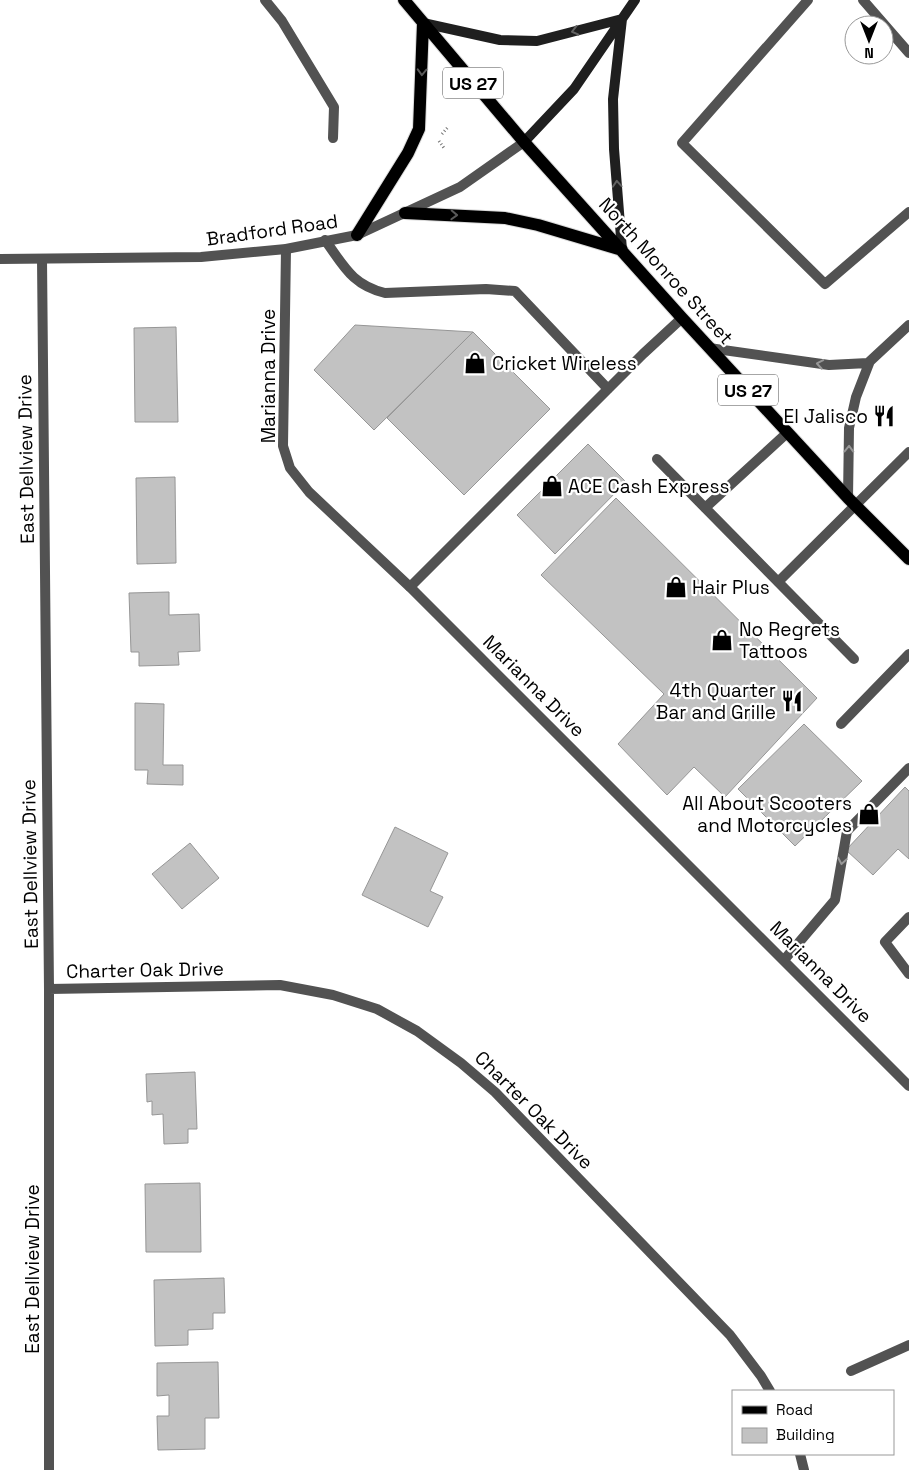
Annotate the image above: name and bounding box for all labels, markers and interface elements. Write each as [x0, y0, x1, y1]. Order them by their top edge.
north arrow [844, 15, 894, 65]
one-way arrow [571, 25, 580, 36]
text: N [864, 44, 874, 62]
one-way arrow [416, 68, 427, 76]
road number: US 27 [443, 68, 503, 99]
one-way arrow [612, 180, 623, 188]
street label: North Monroe Street [593, 192, 739, 350]
street label: Bradford Road [205, 208, 339, 252]
one-way arrow [450, 209, 458, 220]
street label: Marianna Drive [256, 309, 281, 443]
shop icon: Cricket Wireless [462, 350, 488, 376]
place label: Cricket Wireless [492, 351, 637, 376]
one-way arrow [815, 359, 824, 369]
street label: East Dellview Drive [12, 374, 40, 544]
road number: US 27 [718, 374, 778, 406]
restaurant icon: El Jalisco [871, 403, 897, 429]
place label: El Jalisco [784, 404, 868, 429]
one-way arrow [844, 445, 854, 452]
shop icon: ACE Cash Express [539, 473, 565, 499]
place label: ACE Cash Express [568, 474, 729, 499]
shop icon: Hair Plus [663, 574, 689, 600]
place label: Hair Plus [692, 575, 770, 600]
place label: No Regrets Tattoos [739, 617, 840, 664]
shop icon: No Regrets Tattoos [709, 627, 735, 653]
street label: Marianna Drive [478, 630, 590, 742]
place label: 4th Quarter Bar and Grille [656, 678, 776, 725]
restaurant icon: 4th Quarter Bar and Grille [779, 688, 805, 714]
street label: East Dellview Drive [16, 779, 44, 949]
place label: All About Scooters and Motorcycles [682, 791, 852, 838]
shop icon: All About Scooters and Motorcycles [856, 801, 882, 827]
one-way arrow [837, 856, 847, 865]
street label: Marianna Drive [765, 916, 877, 1028]
street label: Charter Oak Drive [66, 956, 224, 984]
street label: Charter Oak Drive [469, 1045, 599, 1175]
street label: East Dellview Drive [20, 1184, 45, 1354]
legend [732, 1390, 894, 1455]
text: Road [776, 1400, 813, 1419]
text: Building [776, 1425, 835, 1444]

